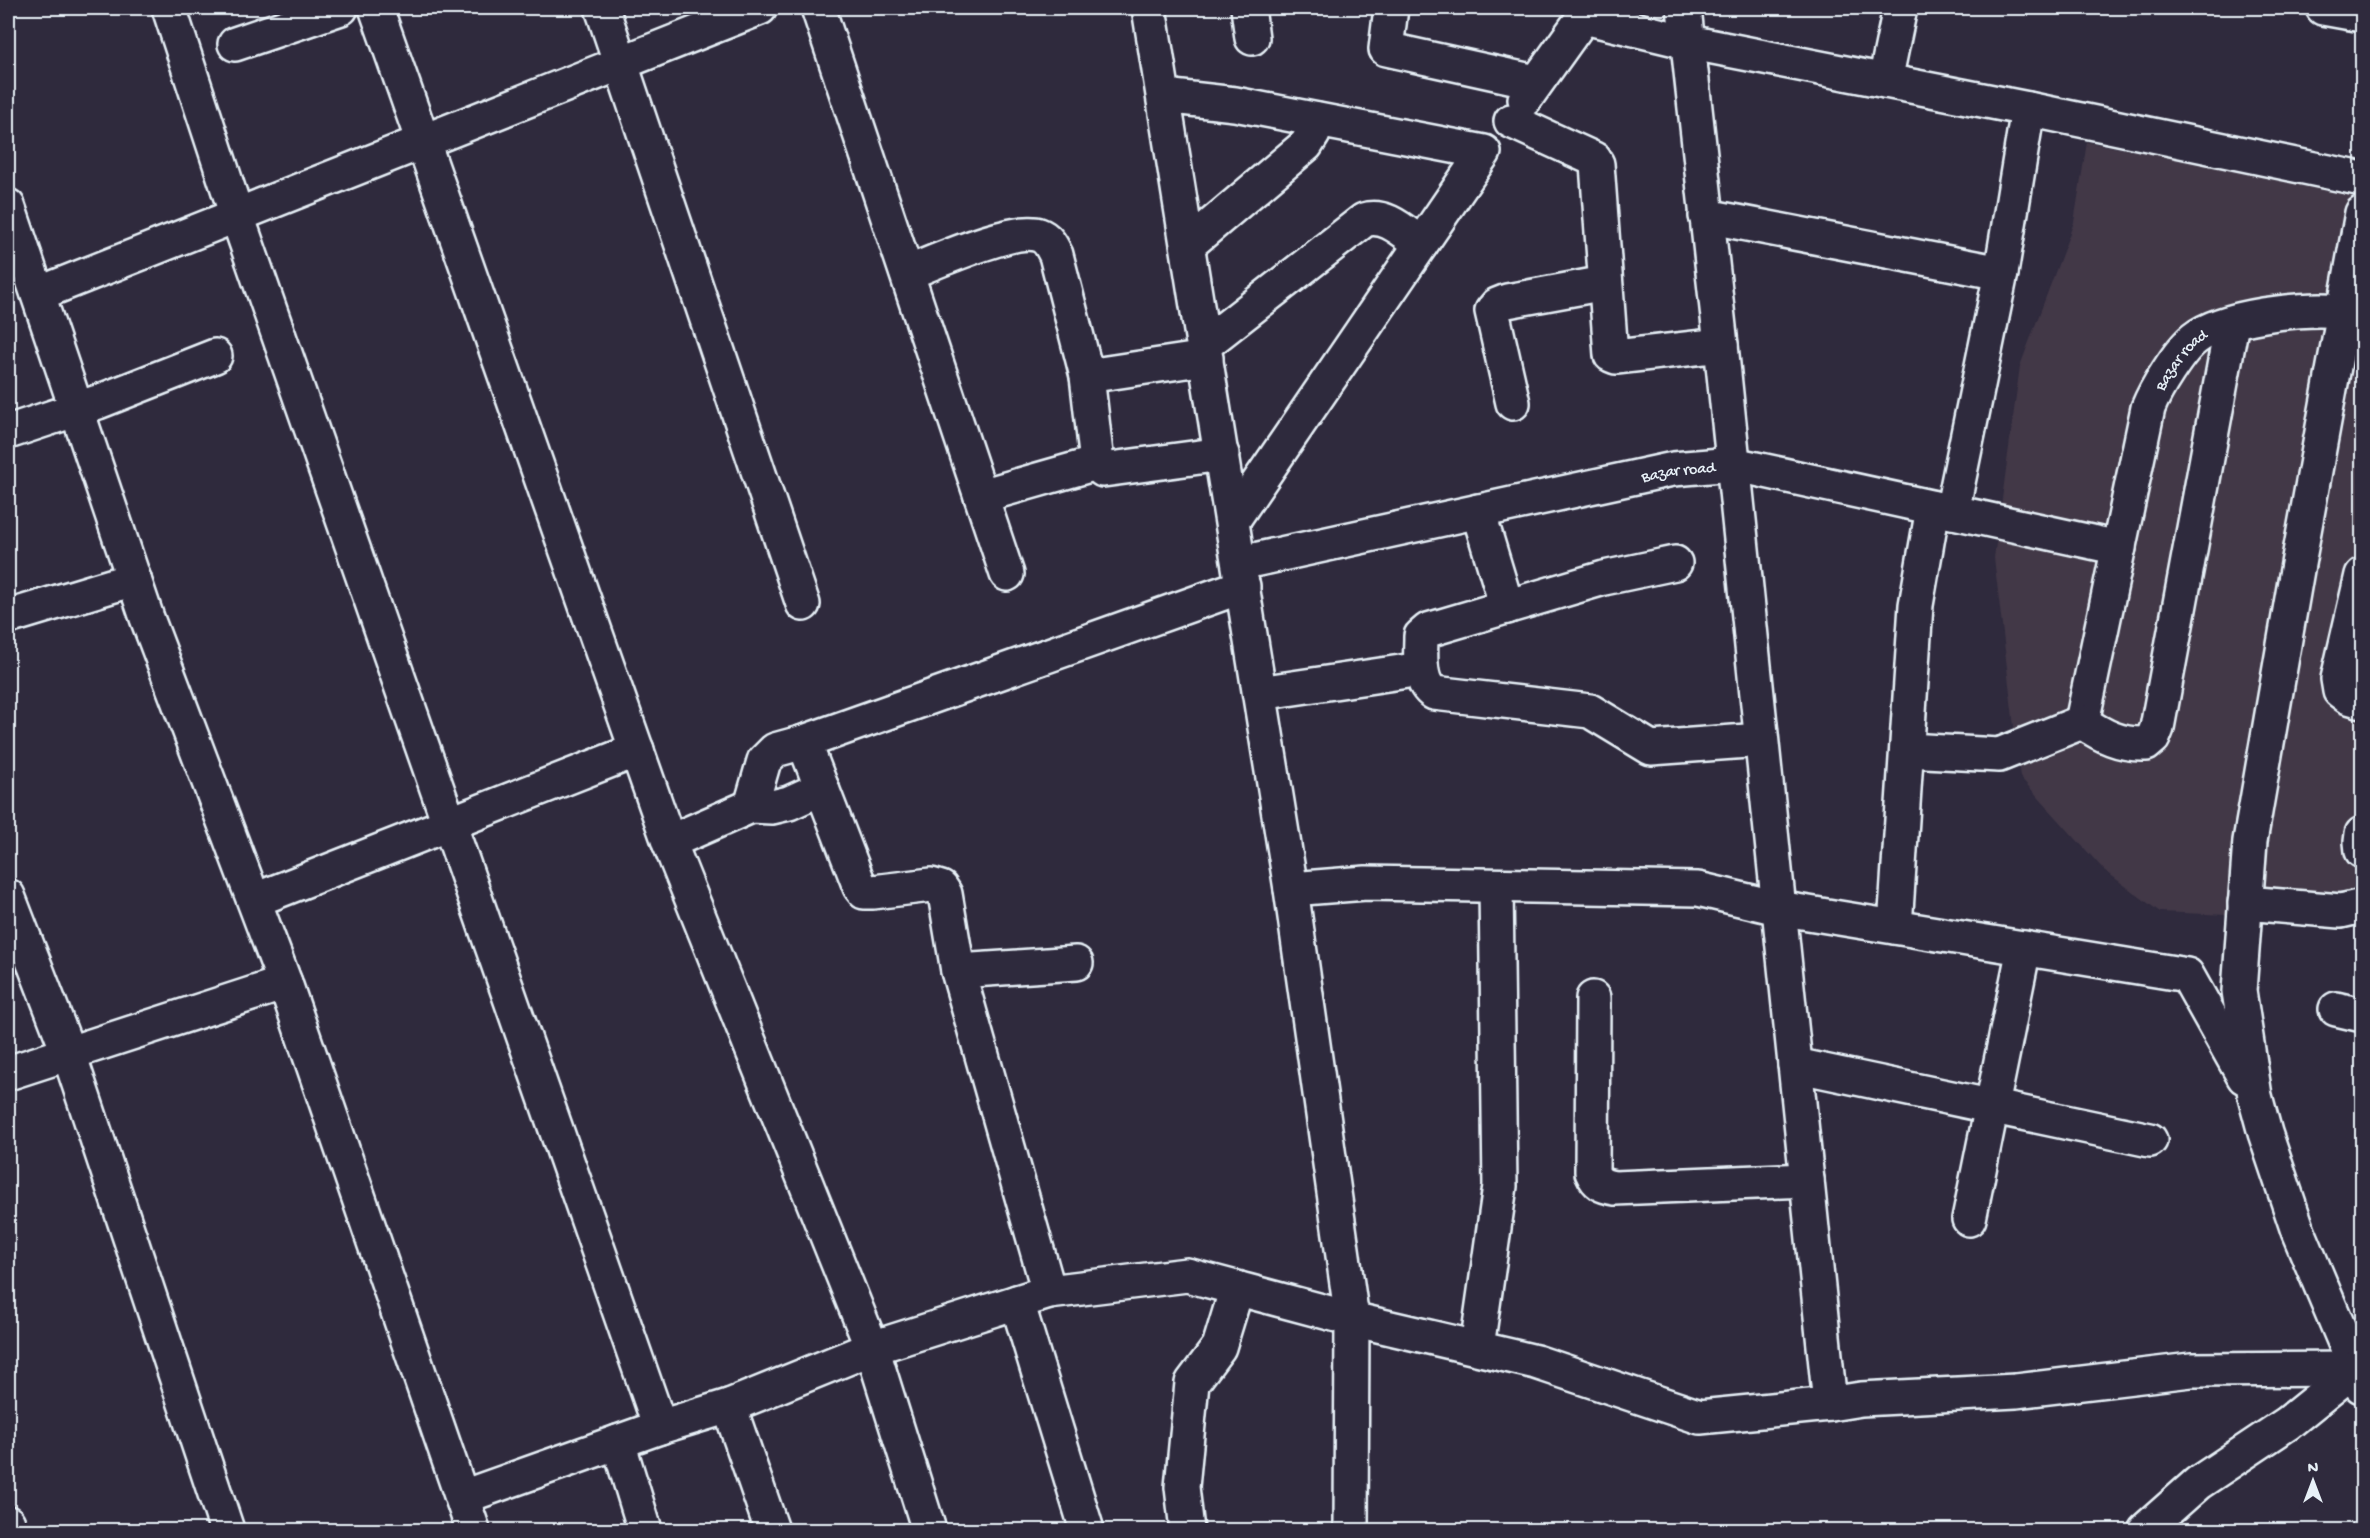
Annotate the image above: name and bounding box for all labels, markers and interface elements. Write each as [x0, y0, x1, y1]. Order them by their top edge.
street label: Bazar road [2152, 326, 2213, 396]
street label: Bazar road [1639, 459, 1718, 489]
north arrow [2283, 1451, 2343, 1511]
text: N [2308, 1460, 2319, 1479]

